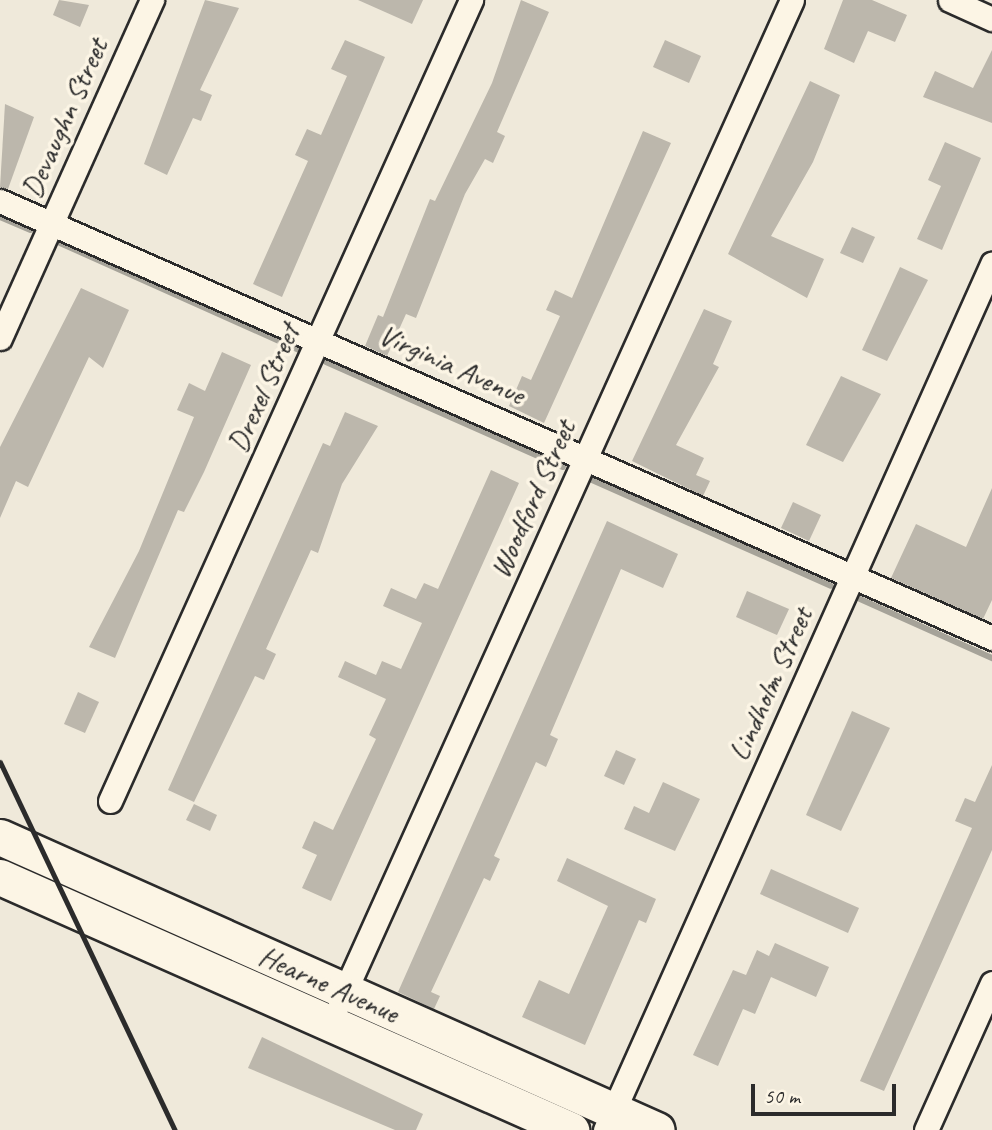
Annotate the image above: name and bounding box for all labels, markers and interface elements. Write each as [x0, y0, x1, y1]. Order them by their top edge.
street label: Devaughn Street [13, 33, 115, 203]
street label: Virginia Avenue [374, 316, 530, 412]
street label: Drexel Street [219, 319, 307, 457]
street label: Woodford Street [481, 414, 583, 584]
street label: Lindholm Street [720, 602, 820, 766]
street label: Hearne Avenue [254, 937, 404, 1031]
scale bar [754, 1070, 899, 1114]
text: 50 m [764, 1083, 800, 1109]

